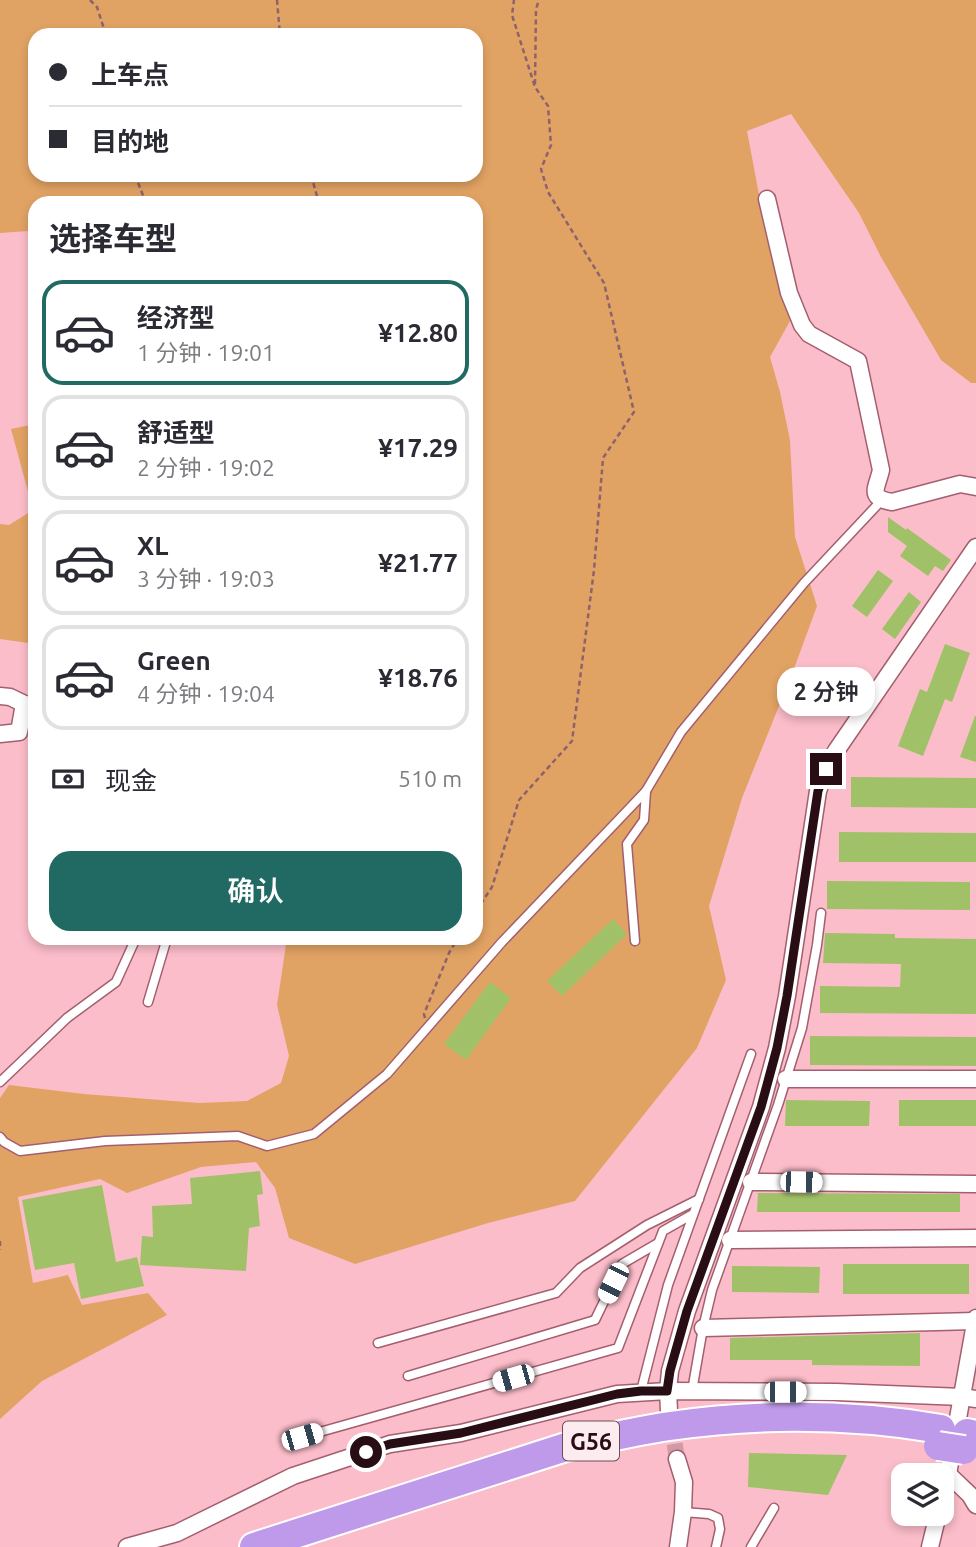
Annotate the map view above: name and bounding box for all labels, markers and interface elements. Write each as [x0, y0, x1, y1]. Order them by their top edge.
text: 上车点 [91, 60, 169, 89]
text: 目的地 [91, 127, 169, 156]
text: 选择车型 [49, 220, 177, 256]
icon: car [53, 301, 116, 364]
text: 经济型 [137, 303, 215, 332]
text: ¥12.80 [378, 318, 458, 347]
text: 1 分钟 · 19:01 [137, 340, 275, 365]
icon: car [53, 416, 116, 479]
text: 舒适型 [137, 418, 215, 447]
text: ¥17.29 [378, 433, 458, 462]
text: 2 分钟 · 19:02 [137, 455, 275, 480]
icon: car [53, 531, 116, 594]
text: XL [137, 531, 168, 560]
text: ¥21.77 [378, 548, 458, 577]
text: 3 分钟 · 19:03 [137, 566, 275, 591]
icon: car [53, 646, 116, 709]
text: Green [137, 646, 211, 675]
text: ¥18.76 [378, 663, 458, 692]
callout: 2 分钟 [777, 668, 875, 716]
text: 2 分钟 [794, 679, 858, 704]
text: 4 分钟 · 19:04 [137, 681, 275, 706]
route end [810, 753, 842, 785]
icon: cash [49, 760, 87, 798]
text: 现金 [105, 766, 157, 795]
text: 510 m [398, 766, 462, 791]
button: 确认 [49, 851, 462, 931]
car [780, 1171, 823, 1193]
car [595, 1260, 632, 1306]
car [490, 1362, 537, 1394]
car [765, 1382, 807, 1403]
car [279, 1421, 326, 1453]
road number: G56 [563, 1422, 619, 1460]
route start [350, 1436, 382, 1468]
map controls [891, 1463, 954, 1526]
button: layers [891, 1463, 954, 1526]

